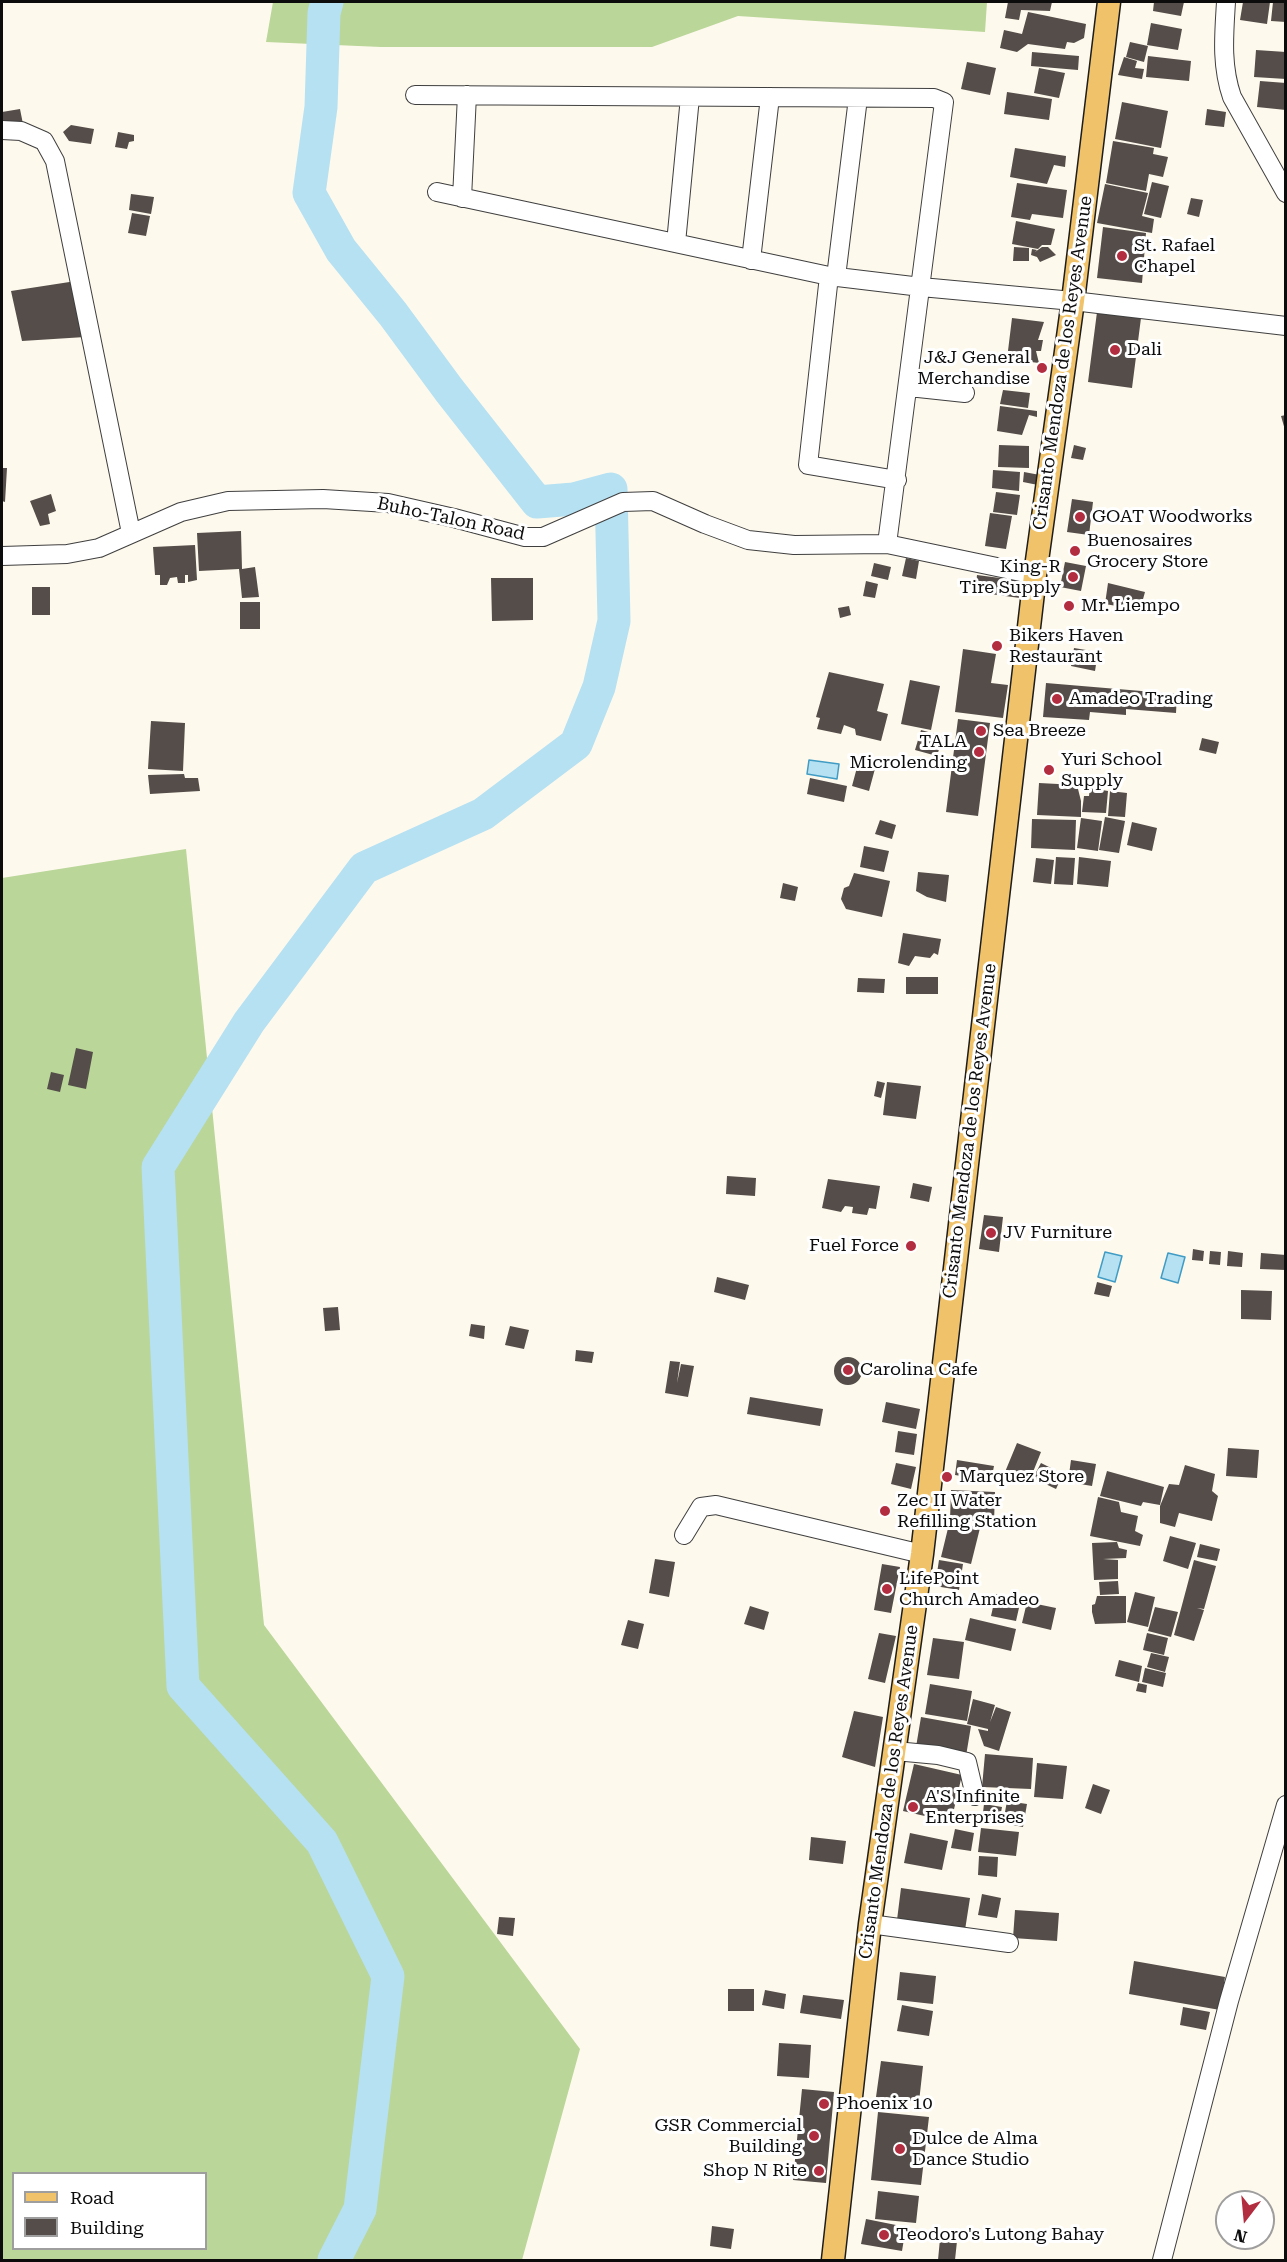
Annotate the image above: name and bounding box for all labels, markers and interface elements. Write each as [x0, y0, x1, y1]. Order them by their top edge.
street label: Crisanto Mendoza de los Reyes Avenue [1029, 194, 1097, 532]
place label: St. Rafael Chapel [1134, 235, 1215, 278]
marker: St. Rafael Chapel [1115, 249, 1129, 263]
place label: Dali [1127, 339, 1162, 361]
marker: Dali [1108, 343, 1122, 357]
place label: J&J General Merchandise [917, 347, 1030, 389]
marker: J&J General Merchandise [1035, 361, 1049, 375]
street label: Buho-Talon Road [375, 493, 527, 545]
place label: GOAT Woodworks [1092, 506, 1252, 528]
marker: GOAT Woodworks [1073, 510, 1087, 524]
place label: Buenosaires Grocery Store [1087, 530, 1208, 572]
marker: Buenosaires Grocery Store [1068, 544, 1082, 558]
place label: King-R Tire Supply [959, 556, 1061, 598]
marker: King-R Tire Supply [1066, 570, 1080, 584]
place label: Mr. Liempo [1081, 595, 1180, 617]
marker: Mr. Liempo [1062, 599, 1076, 613]
place label: Bikers Haven Restaurant [1009, 625, 1124, 668]
marker: Bikers Haven Restaurant [990, 639, 1004, 653]
place label: Amadeo Trading [1069, 688, 1212, 710]
marker: Amadeo Trading [1050, 692, 1064, 706]
place label: Sea Breeze [993, 720, 1086, 742]
marker: Sea Breeze [974, 724, 988, 738]
place label: TALA Microlending [850, 731, 967, 774]
marker: TALA Microlending [972, 745, 986, 759]
place label: Yuri School Supply [1061, 749, 1162, 792]
marker: Yuri School Supply [1042, 763, 1056, 777]
street label: Crisanto Mendoza de los Reyes Avenue [939, 962, 1001, 1300]
place label: JV Furniture [1003, 1222, 1112, 1244]
marker: JV Furniture [984, 1226, 998, 1240]
place label: Fuel Force [809, 1235, 899, 1257]
marker: Fuel Force [904, 1239, 918, 1253]
place label: Carolina Cafe [860, 1359, 978, 1381]
marker: Carolina Cafe [841, 1363, 855, 1377]
place label: Marquez Store [959, 1466, 1084, 1488]
marker: Marquez Store [940, 1470, 954, 1484]
place label: Zec II Water Refilling Station [897, 1490, 1037, 1532]
marker: Zec II Water Refilling Station [878, 1504, 892, 1518]
place label: LifePoint Church Amadeo [899, 1568, 1039, 1610]
marker: LifePoint Church Amadeo [880, 1582, 894, 1596]
street label: Crisanto Mendoza de los Reyes Avenue [855, 1623, 923, 1961]
place label: A'S Infinite Enterprises [925, 1786, 1024, 1828]
marker: A'S Infinite Enterprises [906, 1800, 920, 1814]
place label: Phoenix 10 [836, 2093, 933, 2115]
marker: Phoenix 10 [817, 2097, 831, 2111]
place label: GSR Commercial Building [655, 2115, 802, 2158]
place label: Dulce de Alma Dance Studio [912, 2128, 1038, 2170]
marker: GSR Commercial Building [807, 2129, 821, 2143]
marker: Dulce de Alma Dance Studio [893, 2142, 907, 2156]
place label: Shop N Rite [703, 2160, 807, 2182]
marker: Shop N Rite [812, 2164, 826, 2178]
legend [12, 2172, 207, 2250]
text: Road [70, 2187, 114, 2208]
north arrow [1215, 2190, 1275, 2250]
text: Building [70, 2217, 144, 2238]
place label: Teodoro's Lutong Bahay [896, 2224, 1104, 2246]
text: N [1232, 2225, 1249, 2247]
marker: Teodoro's Lutong Bahay [877, 2228, 891, 2242]

